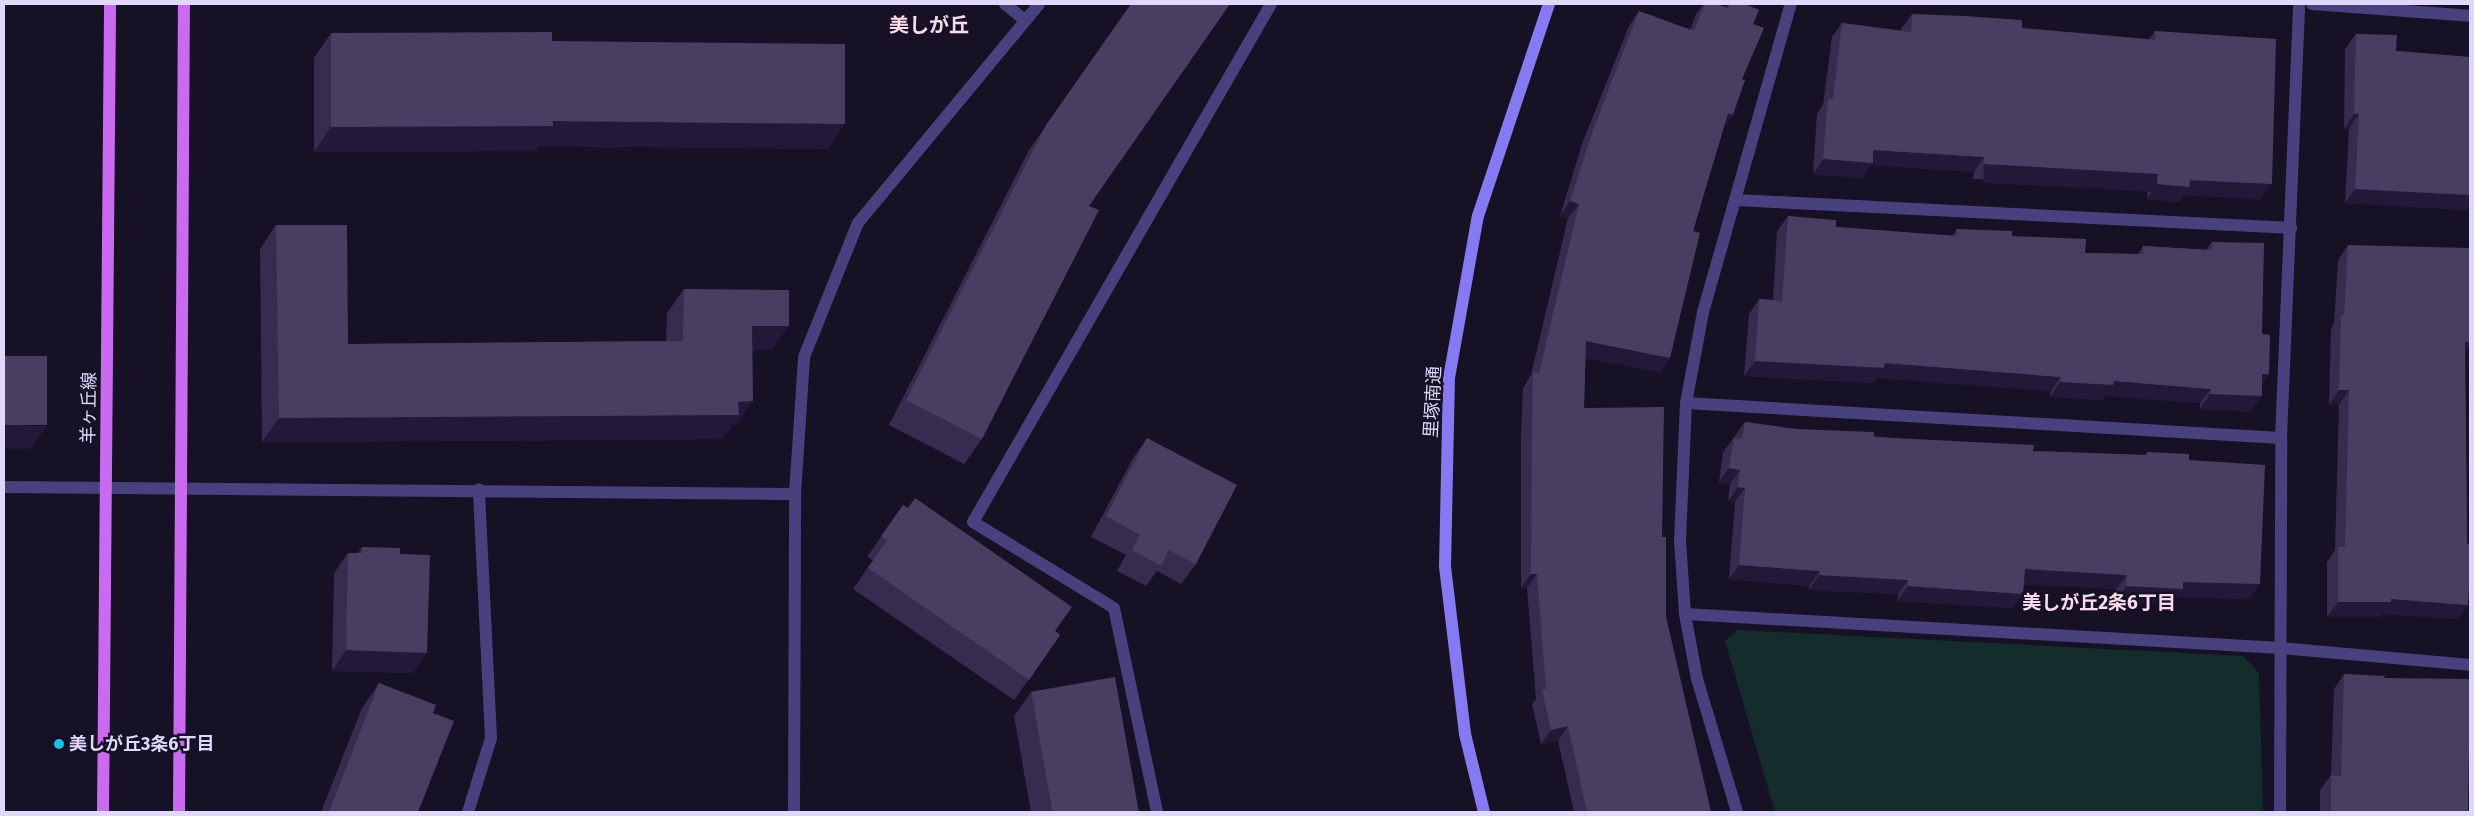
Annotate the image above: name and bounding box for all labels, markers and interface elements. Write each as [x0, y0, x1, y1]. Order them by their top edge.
district label: 美しが丘 [889, 13, 969, 37]
street label: 里塚南通 [1420, 365, 1446, 439]
street label: 羊ヶ丘線 [78, 372, 100, 444]
district label: 美しが丘2条6丁目 [2022, 592, 2176, 614]
place label: 美しが丘3条6丁目 [69, 733, 215, 755]
marker: 美しが丘3条6丁目 [53, 738, 65, 750]

